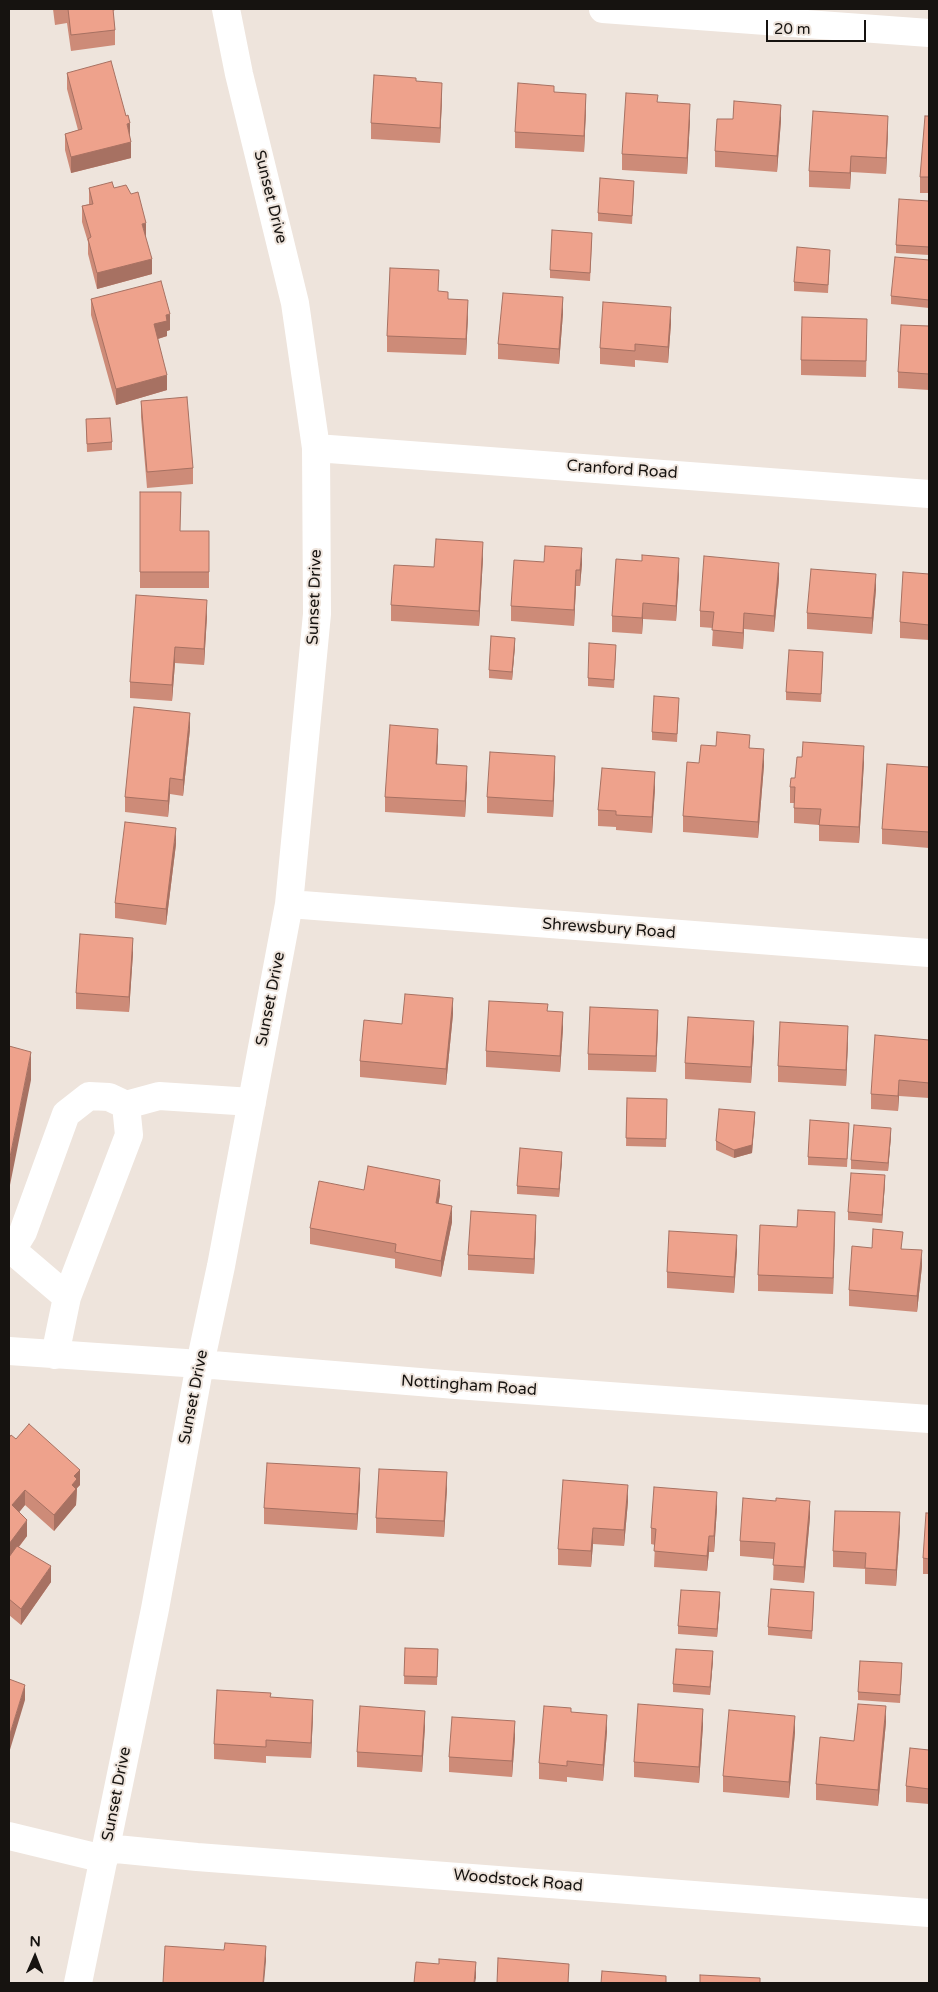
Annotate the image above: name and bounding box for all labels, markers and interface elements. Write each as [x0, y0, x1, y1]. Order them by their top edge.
scale bar [768, 10, 868, 42]
text: 20 m [774, 20, 811, 38]
street label: Sunset Drive [249, 148, 291, 246]
street label: Cranford Road [566, 457, 678, 483]
street label: Sunset Drive [304, 549, 326, 645]
street label: Shrewsbury Road [542, 915, 676, 943]
street label: Sunset Drive [252, 950, 290, 1048]
street label: Sunset Drive [175, 1348, 213, 1446]
street label: Nottingham Road [400, 1372, 538, 1400]
street label: Sunset Drive [98, 1745, 136, 1843]
street label: Woodstock Road [452, 1866, 584, 1896]
north arrow [10, 1932, 60, 1982]
text: N [29, 1933, 41, 1950]

